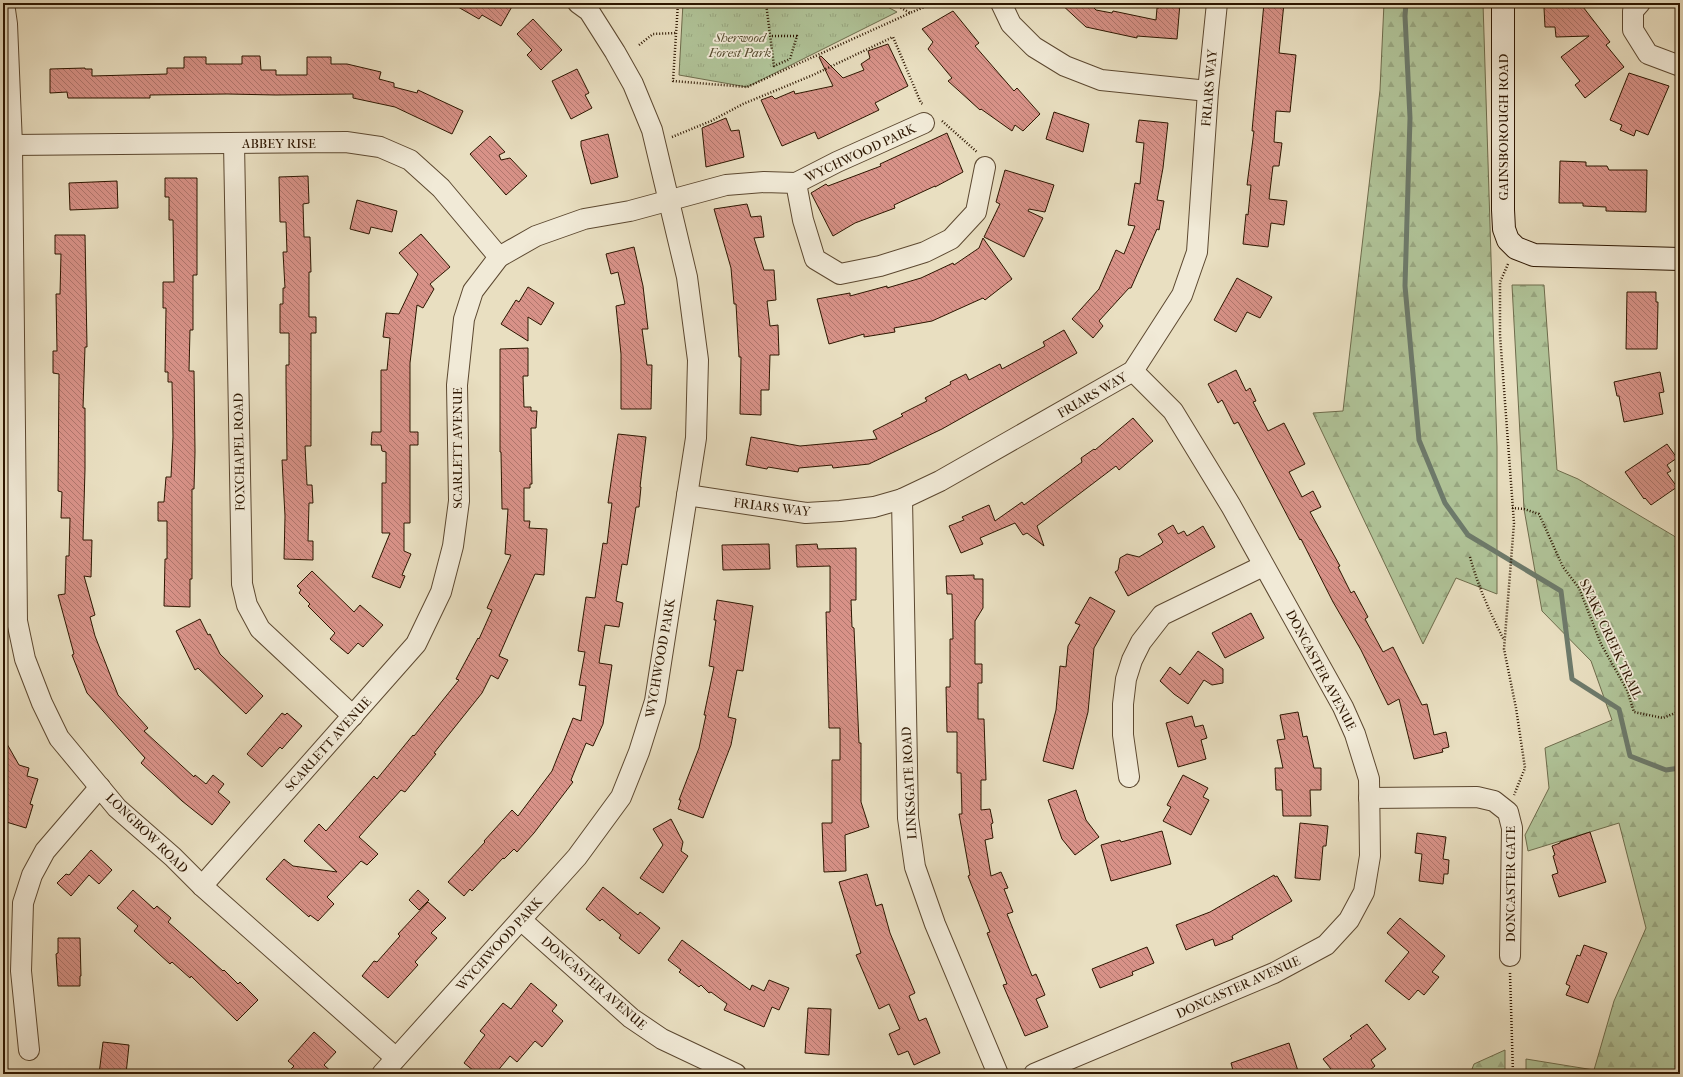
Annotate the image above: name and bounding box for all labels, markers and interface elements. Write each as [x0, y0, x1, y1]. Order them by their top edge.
park label: Sherwood Forest Park [708, 30, 772, 60]
street label: FRIARS WAY [1198, 48, 1220, 127]
street label: GAINSBOROUGH ROAD [1496, 54, 1511, 200]
street label: WYCHWOOD PARK [801, 120, 918, 186]
street label: ABBEY RISE [241, 136, 316, 151]
street label: FRIARS WAY [1055, 369, 1130, 421]
street label: SCARLETT AVENUE [450, 387, 465, 509]
street label: FOXCHAPEL ROAD [230, 393, 248, 511]
street label: FRIARS WAY [733, 495, 813, 519]
street label: SNAKE CREEK TRAIL [1577, 577, 1645, 702]
street label: WYCHWOOD PARK [642, 597, 678, 720]
street label: DONCASTER AVENUE [1283, 607, 1359, 733]
street label: SCARLETT AVENUE [282, 694, 374, 794]
street label: LINKSGATE ROAD [899, 726, 919, 840]
street label: LONGBOW ROAD [103, 790, 191, 876]
street label: DONCASTER GATE [1503, 826, 1518, 942]
street label: WYCHWOOD PARK [452, 894, 545, 995]
street label: DONCASTER AVENUE [538, 933, 650, 1033]
street label: DONCASTER AVENUE [1173, 953, 1303, 1021]

